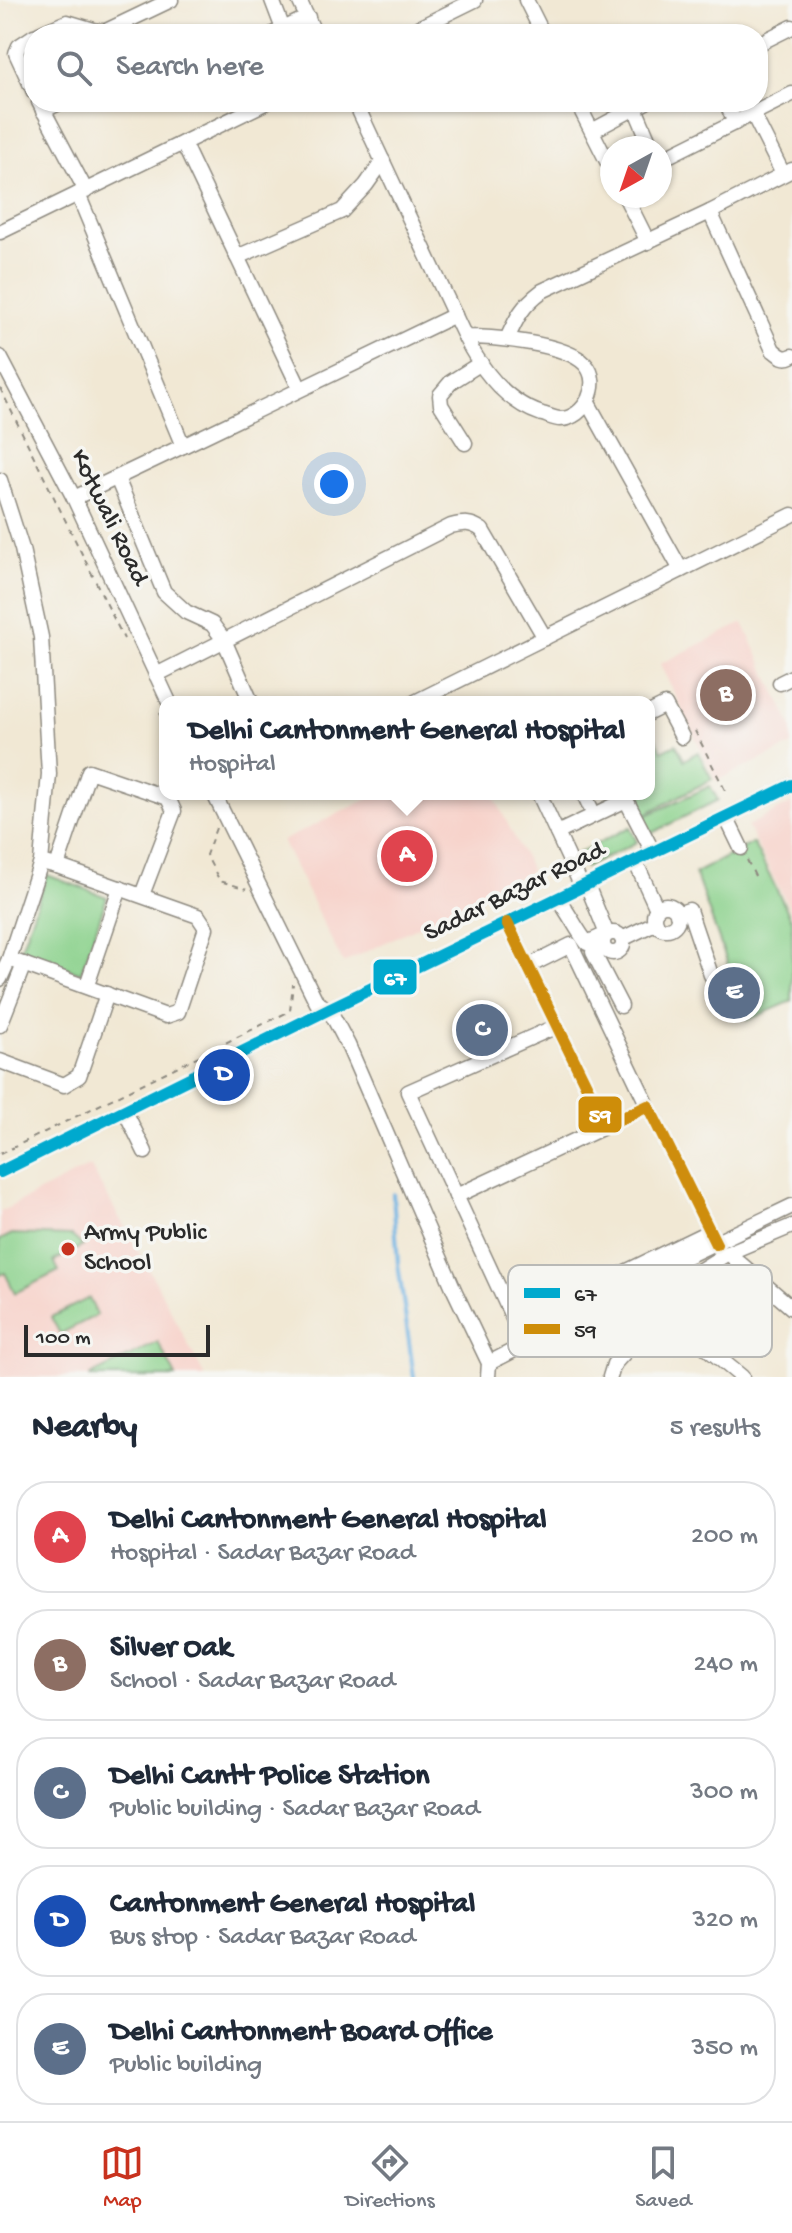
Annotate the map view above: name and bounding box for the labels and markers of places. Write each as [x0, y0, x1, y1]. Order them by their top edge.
pin: B [700, 665, 752, 725]
pin: A [381, 826, 433, 886]
pin: E [708, 963, 760, 1023]
pin: C [456, 1000, 508, 1060]
pin: D [198, 1045, 250, 1105]
place label: Army Public School [84, 1219, 208, 1280]
marker: Army Public School [59, 1240, 77, 1258]

